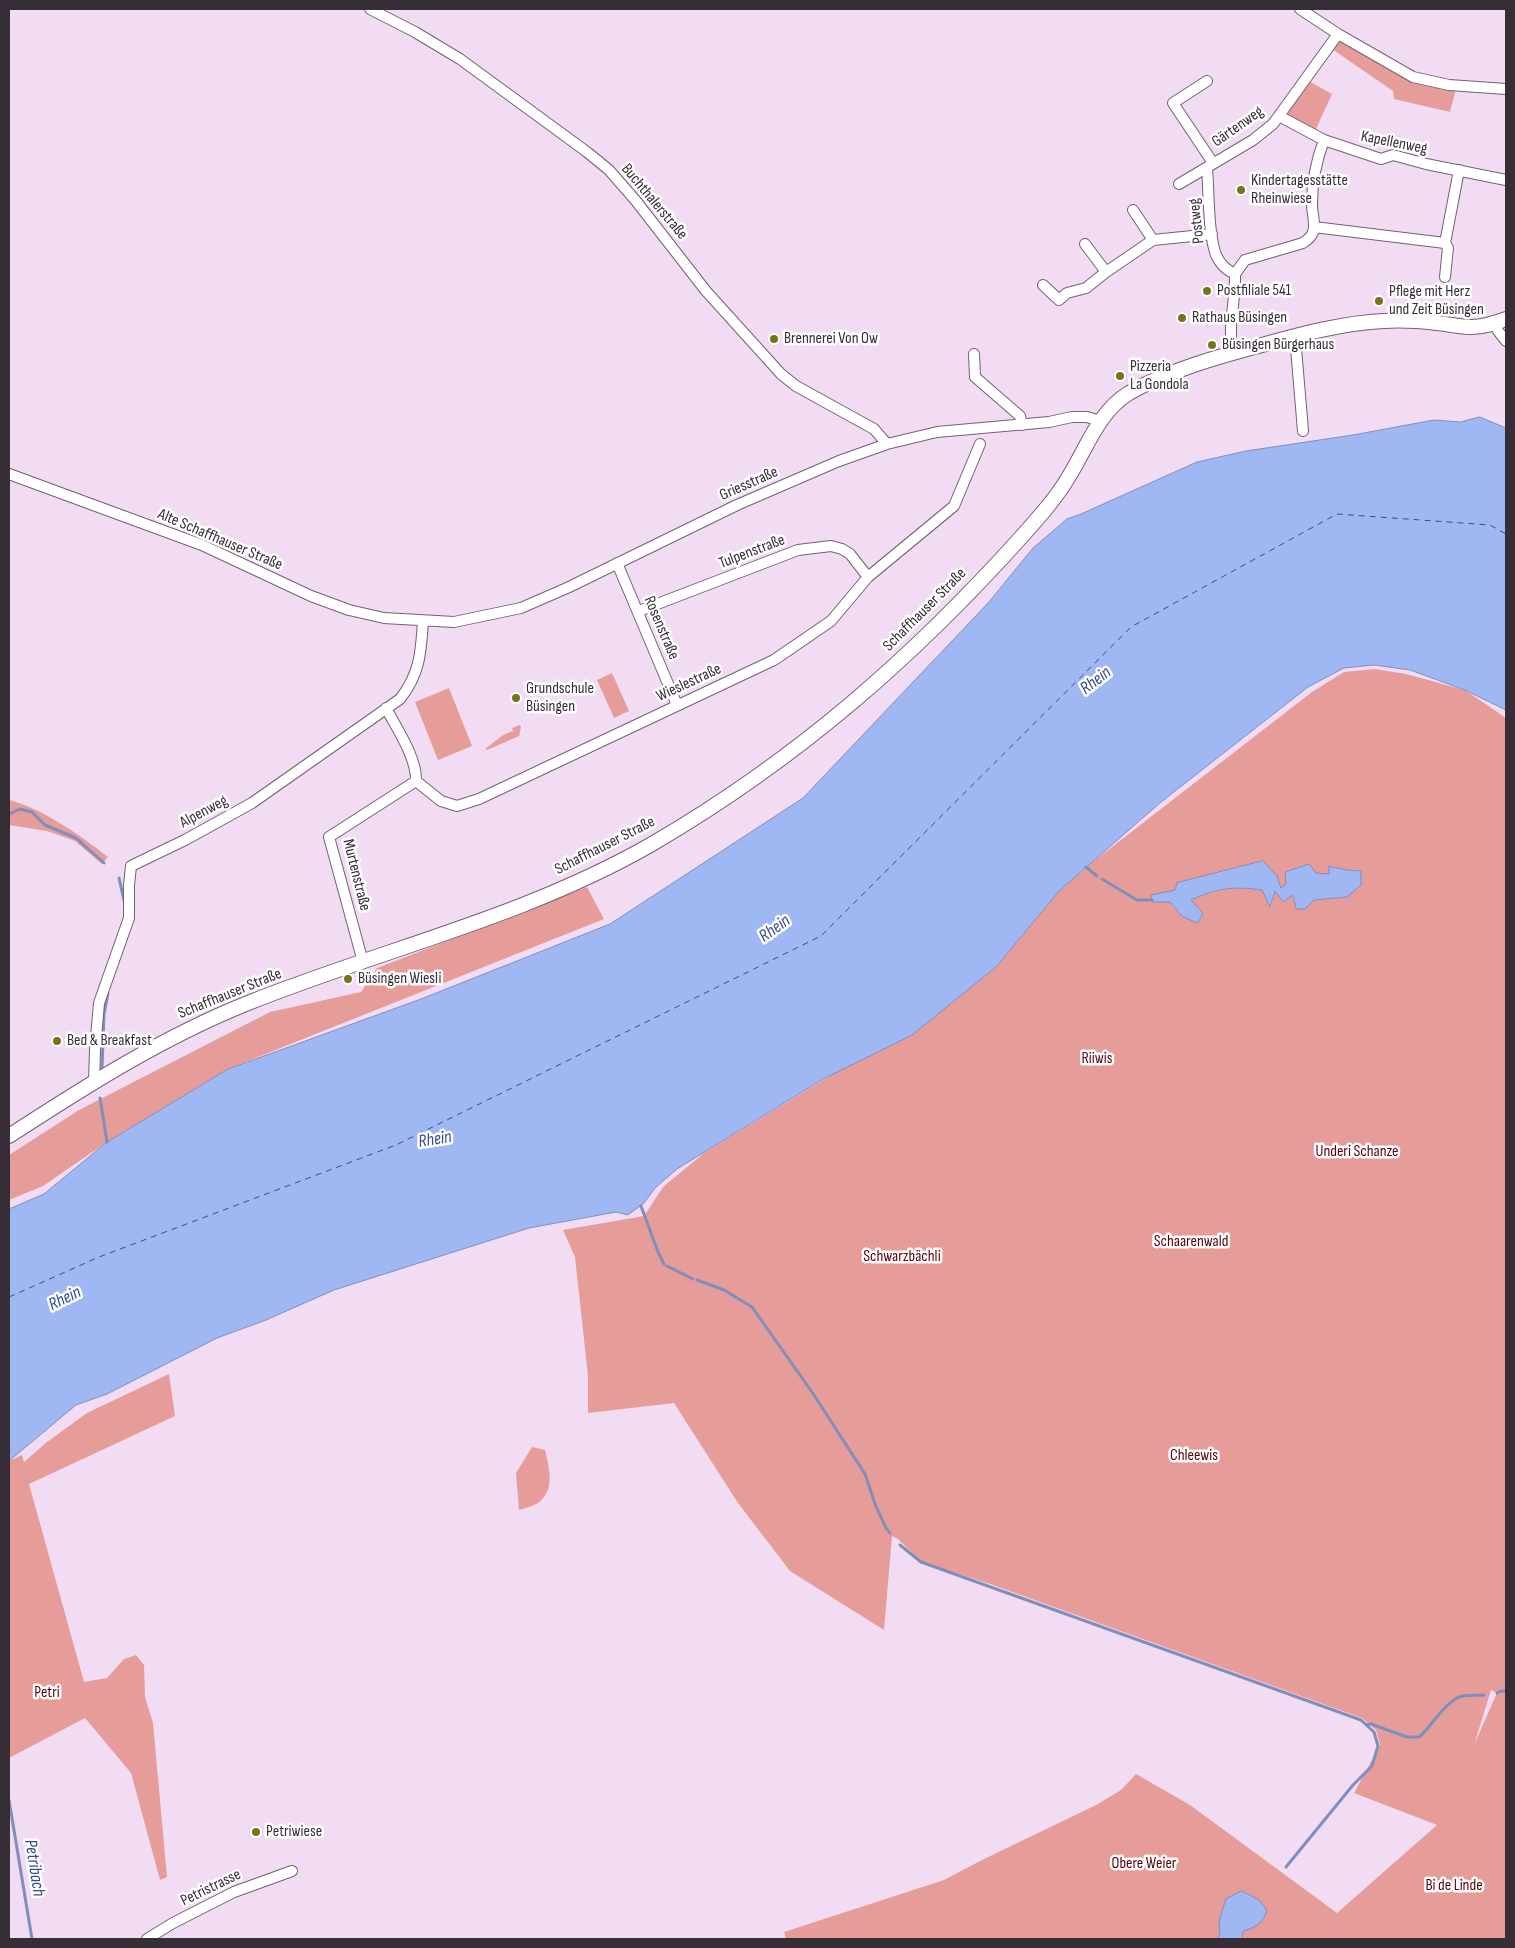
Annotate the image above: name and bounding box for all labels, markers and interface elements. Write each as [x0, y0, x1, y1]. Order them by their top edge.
street label: Gärtenweg [1208, 102, 1268, 152]
street label: Kapellenweg [1359, 127, 1429, 159]
street label: Buchthalerstraße [617, 160, 691, 244]
place label: Kindertagesstätte Rheinwiese [1251, 171, 1348, 209]
marker: Kindertagesstätte Rheinwiese [1235, 184, 1247, 196]
street label: Postweg [1185, 197, 1209, 245]
place label: Postfiliale 541 [1217, 281, 1291, 301]
place label: Pflege mit Herz und Zeit Büsingen [1389, 282, 1484, 320]
marker: Postfiliale 541 [1201, 285, 1213, 297]
marker: Pflege mit Herz und Zeit Büsingen [1373, 295, 1385, 307]
place label: Rathaus Büsingen [1192, 308, 1287, 328]
marker: Rathaus Büsingen [1176, 312, 1188, 324]
place label: Brennerei Von Ow [784, 329, 878, 349]
marker: Brennerei Von Ow [768, 333, 780, 345]
place label: Büsingen Bürgerhaus [1222, 335, 1334, 355]
marker: Büsingen Bürgerhaus [1206, 339, 1218, 351]
place label: Pizzeria La Gondola [1130, 357, 1189, 395]
marker: Pizzeria La Gondola [1114, 370, 1126, 382]
street label: Griesstraße [717, 463, 781, 505]
street label: Alte Schaffhauser Straße [155, 505, 285, 575]
street label: Tulpenstraße [716, 531, 788, 573]
street label: Schaffhauser Straße [879, 564, 971, 656]
street label: Rosenstraße [639, 593, 683, 663]
street label: Wieslestraße [654, 660, 724, 706]
water label: Rhein [1076, 662, 1116, 700]
place label: Grundschule Büsingen [526, 679, 594, 717]
marker: Grundschule Büsingen [510, 692, 522, 704]
street label: Alpenweg [177, 791, 231, 833]
street label: Schaffhauser Straße [552, 813, 658, 879]
street label: Murtenstraße [338, 837, 374, 913]
water label: Rhein [755, 910, 795, 948]
street label: Schaffhauser Straße [175, 965, 285, 1023]
place label: Büsingen Wiesli [358, 969, 441, 989]
marker: Büsingen Wiesli [342, 973, 354, 985]
place label: Bed & Breakfast [67, 1031, 152, 1051]
marker: Bed & Breakfast [51, 1035, 63, 1047]
park label: Riiwis [1081, 1049, 1113, 1069]
water label: Rhein [417, 1127, 453, 1153]
park label: Underi Schanze [1315, 1142, 1399, 1162]
park label: Schaarenwald [1154, 1232, 1228, 1252]
park label: Schwarzbächli [863, 1247, 941, 1267]
water label: Rhein [45, 1282, 85, 1316]
park label: Chleewis [1170, 1446, 1218, 1466]
park label: Petri [34, 1683, 60, 1703]
place label: Petriwiese [266, 1822, 322, 1842]
marker: Petriwiese [250, 1826, 262, 1838]
water label: Petribach [19, 1838, 49, 1898]
park label: Obere Weier [1112, 1854, 1176, 1874]
street label: Petristrasse [178, 1865, 244, 1911]
park label: Bi de Linde [1425, 1876, 1483, 1896]

